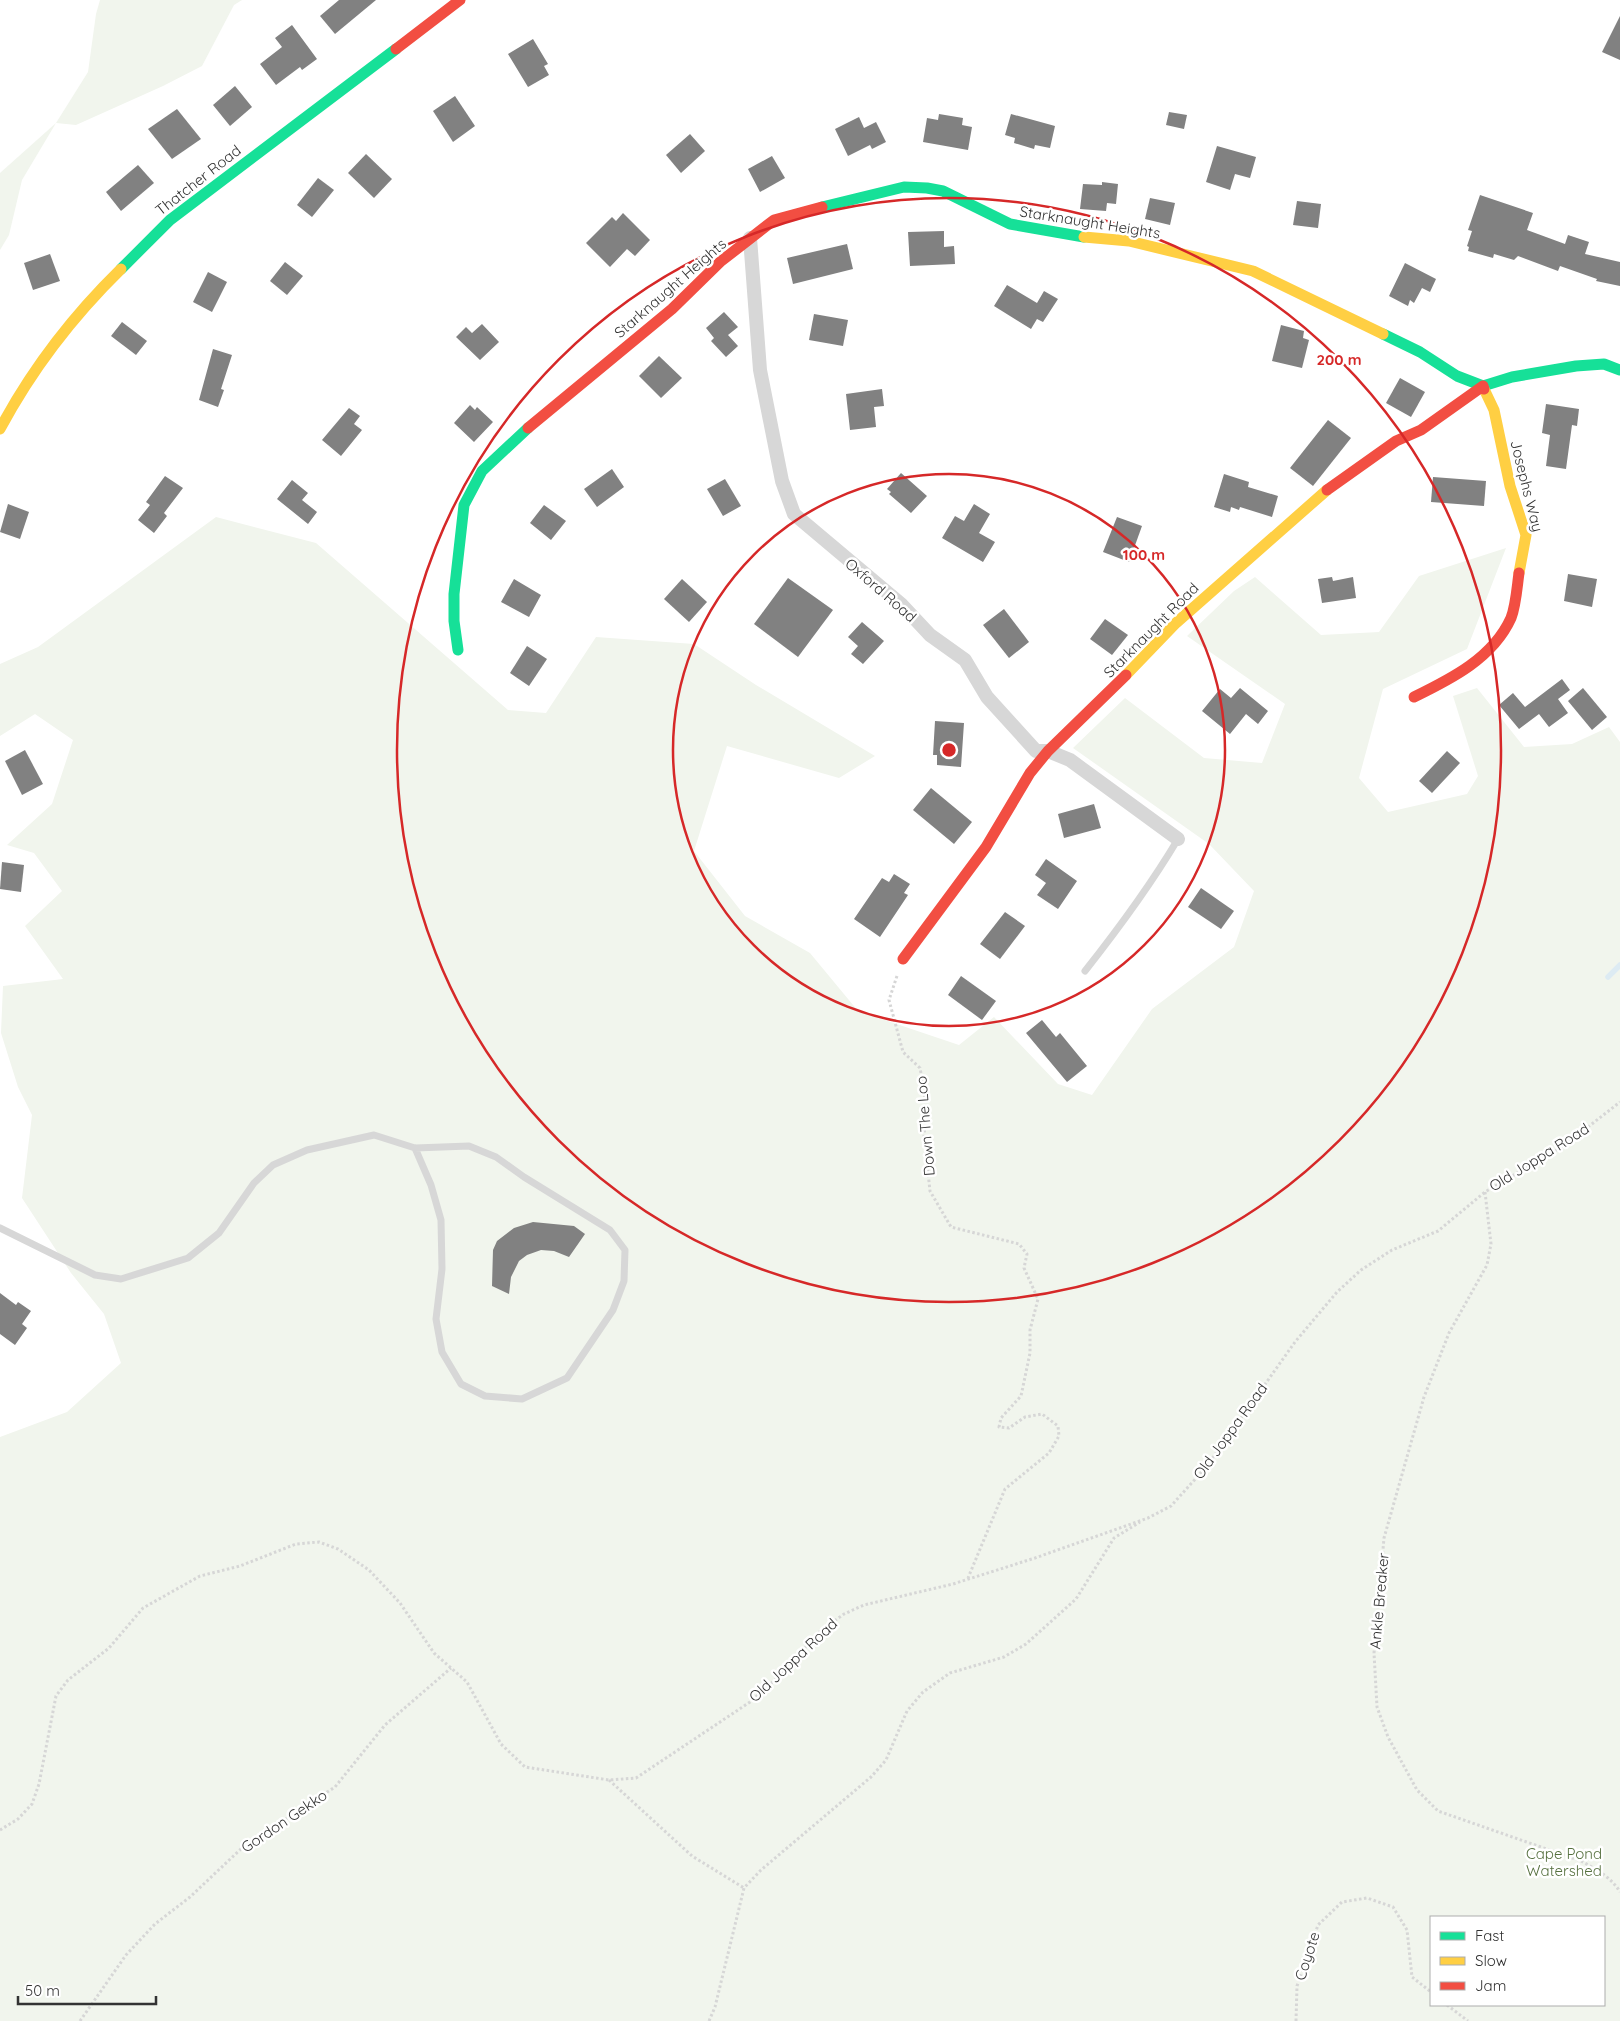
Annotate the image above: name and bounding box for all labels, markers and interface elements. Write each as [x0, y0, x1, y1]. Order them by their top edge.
street label: Thatcher Road [151, 141, 245, 219]
street label: Starknaught Heights [1018, 201, 1162, 243]
street label: Starknaught Heights [610, 234, 730, 342]
text: 200 m [1317, 350, 1362, 369]
street label: Josephs Way [1506, 438, 1548, 534]
text: 100 m [1123, 545, 1165, 564]
street label: Oxford Road [841, 554, 921, 626]
street label: Starknaught Road [1099, 578, 1203, 682]
centre of rings [940, 741, 958, 759]
street label: Down The Loo [911, 1075, 939, 1177]
street label: Old Joppa Road [1486, 1119, 1592, 1195]
street label: Old Joppa Road [1189, 1379, 1271, 1483]
street label: Ankle Breaker [1365, 1552, 1393, 1650]
street label: Old Joppa Road [745, 1614, 841, 1706]
street label: Gordon Gekko [237, 1785, 331, 1857]
park label: Cape Pond Watershed [1526, 1844, 1602, 1880]
legend [1430, 1916, 1605, 2006]
text: Fast [1475, 1926, 1504, 1945]
street label: Coyote [1290, 1929, 1324, 1983]
text: Slow [1475, 1951, 1507, 1970]
scale bar [18, 1974, 155, 2006]
text: Jam [1475, 1976, 1506, 1995]
text: 50 m [25, 1981, 60, 2000]

